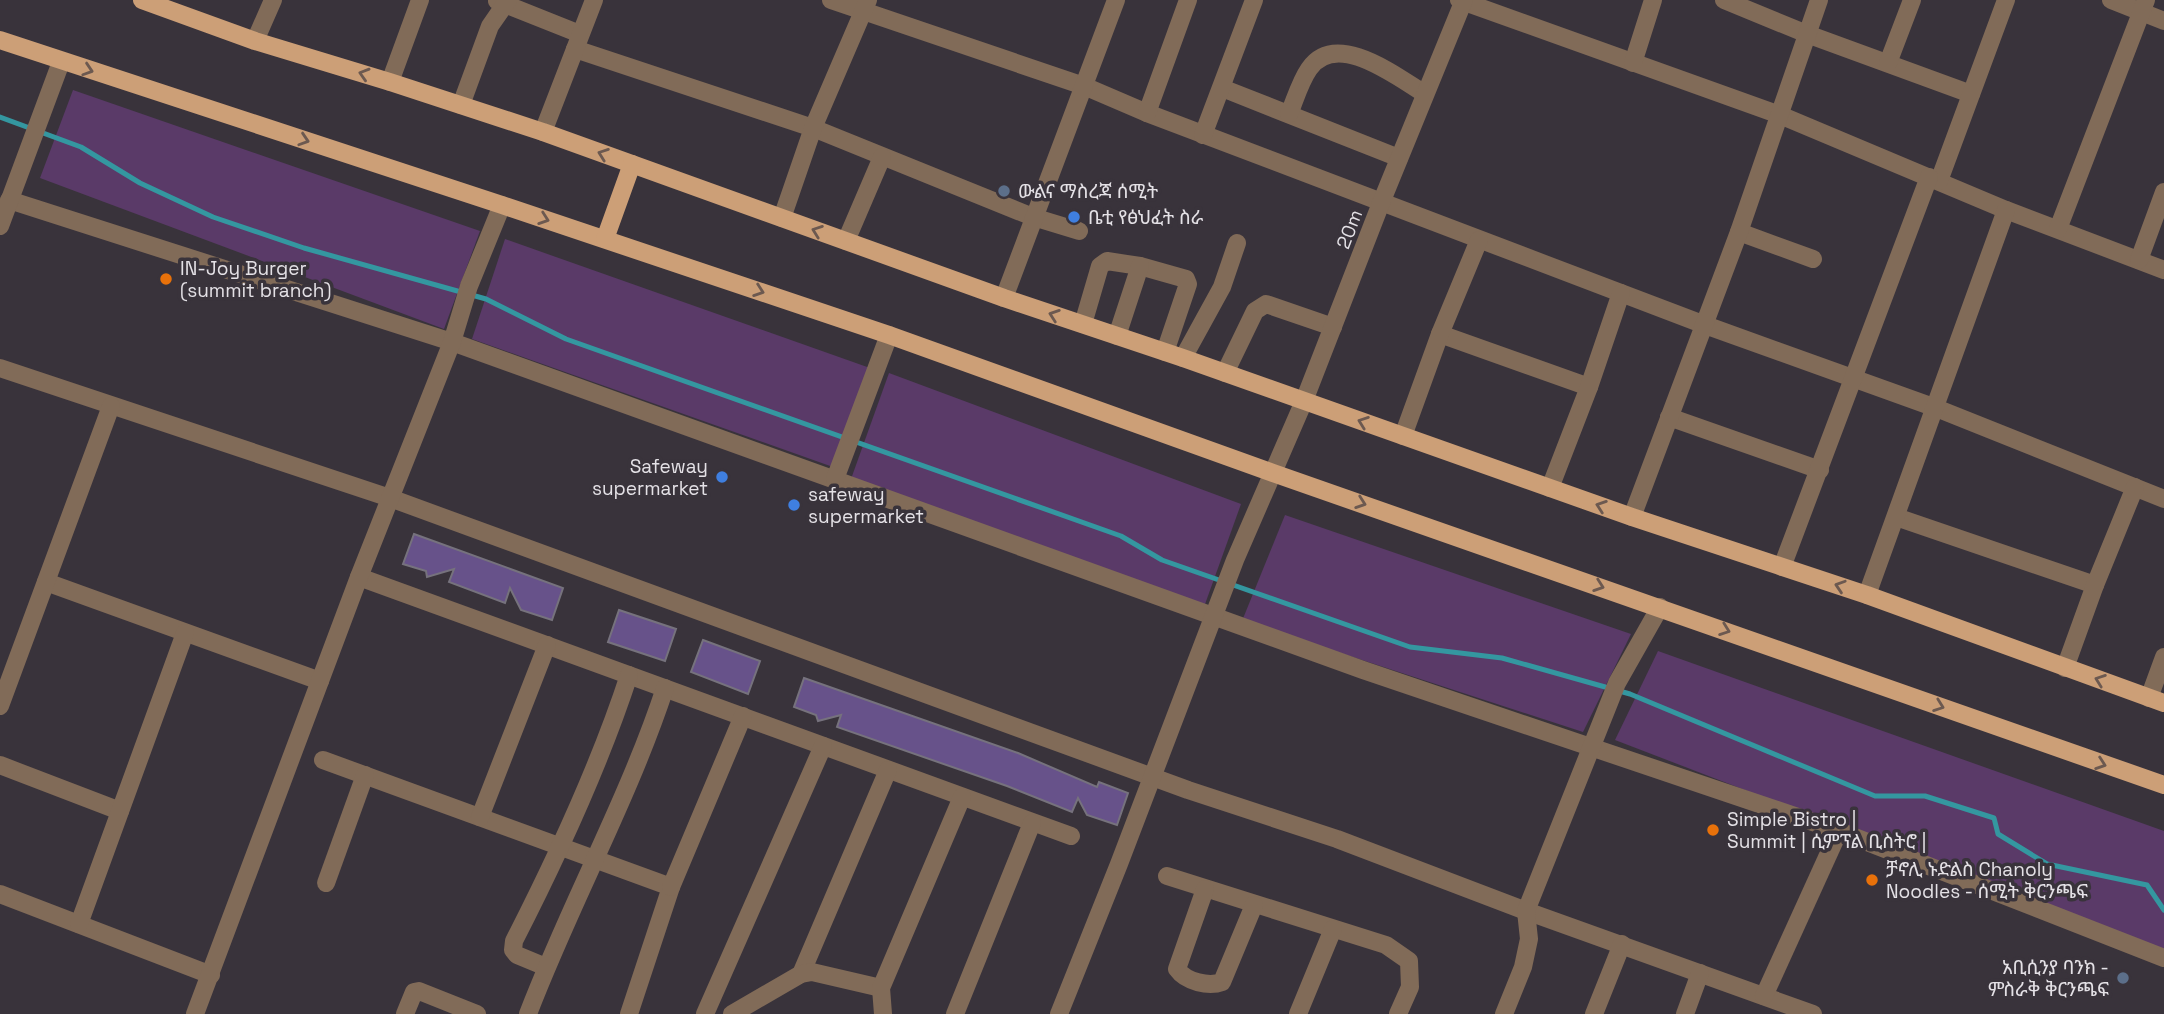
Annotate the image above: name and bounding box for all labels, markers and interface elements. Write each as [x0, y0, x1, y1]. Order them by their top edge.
one-way arrow [81, 62, 93, 76]
one-way arrow [358, 67, 370, 82]
one-way arrow [298, 132, 310, 147]
one-way arrow [597, 148, 609, 162]
place label: ውልና ማስረጃ ሰሚት [1018, 179, 1159, 204]
marker: ውልና ማስረጃ ሰሚት [996, 183, 1012, 199]
place label: ቤቲ የፅህፈት ስራ [1088, 205, 1204, 230]
street label: 20m [1331, 206, 1368, 252]
marker: ቤቲ የፅህፈት ስራ [1066, 209, 1082, 225]
one-way arrow [537, 211, 549, 225]
one-way arrow [811, 225, 823, 239]
place label: IN-Joy Burger (summit branch) [180, 256, 331, 303]
marker: IN-Joy Burger (summit branch) [158, 271, 174, 287]
one-way arrow [753, 283, 765, 297]
one-way arrow [1049, 309, 1061, 323]
one-way arrow [1358, 416, 1370, 430]
place label: Safeway supermarket [592, 454, 708, 501]
marker: Safeway supermarket [714, 469, 730, 485]
place label: safeway supermarket [808, 482, 924, 529]
one-way arrow [1354, 495, 1366, 509]
marker: safeway supermarket [786, 497, 802, 513]
one-way arrow [1595, 500, 1607, 514]
one-way arrow [1592, 578, 1604, 592]
one-way arrow [1834, 580, 1846, 594]
one-way arrow [1718, 622, 1730, 636]
one-way arrow [2094, 674, 2106, 688]
one-way arrow [1932, 698, 1944, 712]
one-way arrow [2094, 756, 2106, 770]
place label: Simple Bistro | Summit | ሲምፕል ቢስትሮ | [1727, 807, 1926, 854]
marker: Simple Bistro | Summit | ሲምፕል ቢስትሮ | [1705, 822, 1721, 838]
place label: ቻኖሊ ኑድልስ Chanoly Noodles - ሰሚት ቅርንጫፍ [1886, 857, 2088, 904]
marker: ቻኖሊ ኑድልስ Chanoly Noodles - ሰሚት ቅርንጫፍ [1864, 872, 1880, 888]
place label: አቢሲንያ ባንክ - ምስራቅ ቅርንጫፍ [1988, 955, 2109, 1002]
marker: አቢሲንያ ባንክ - ምስራቅ ቅርንጫፍ [2115, 970, 2131, 986]

